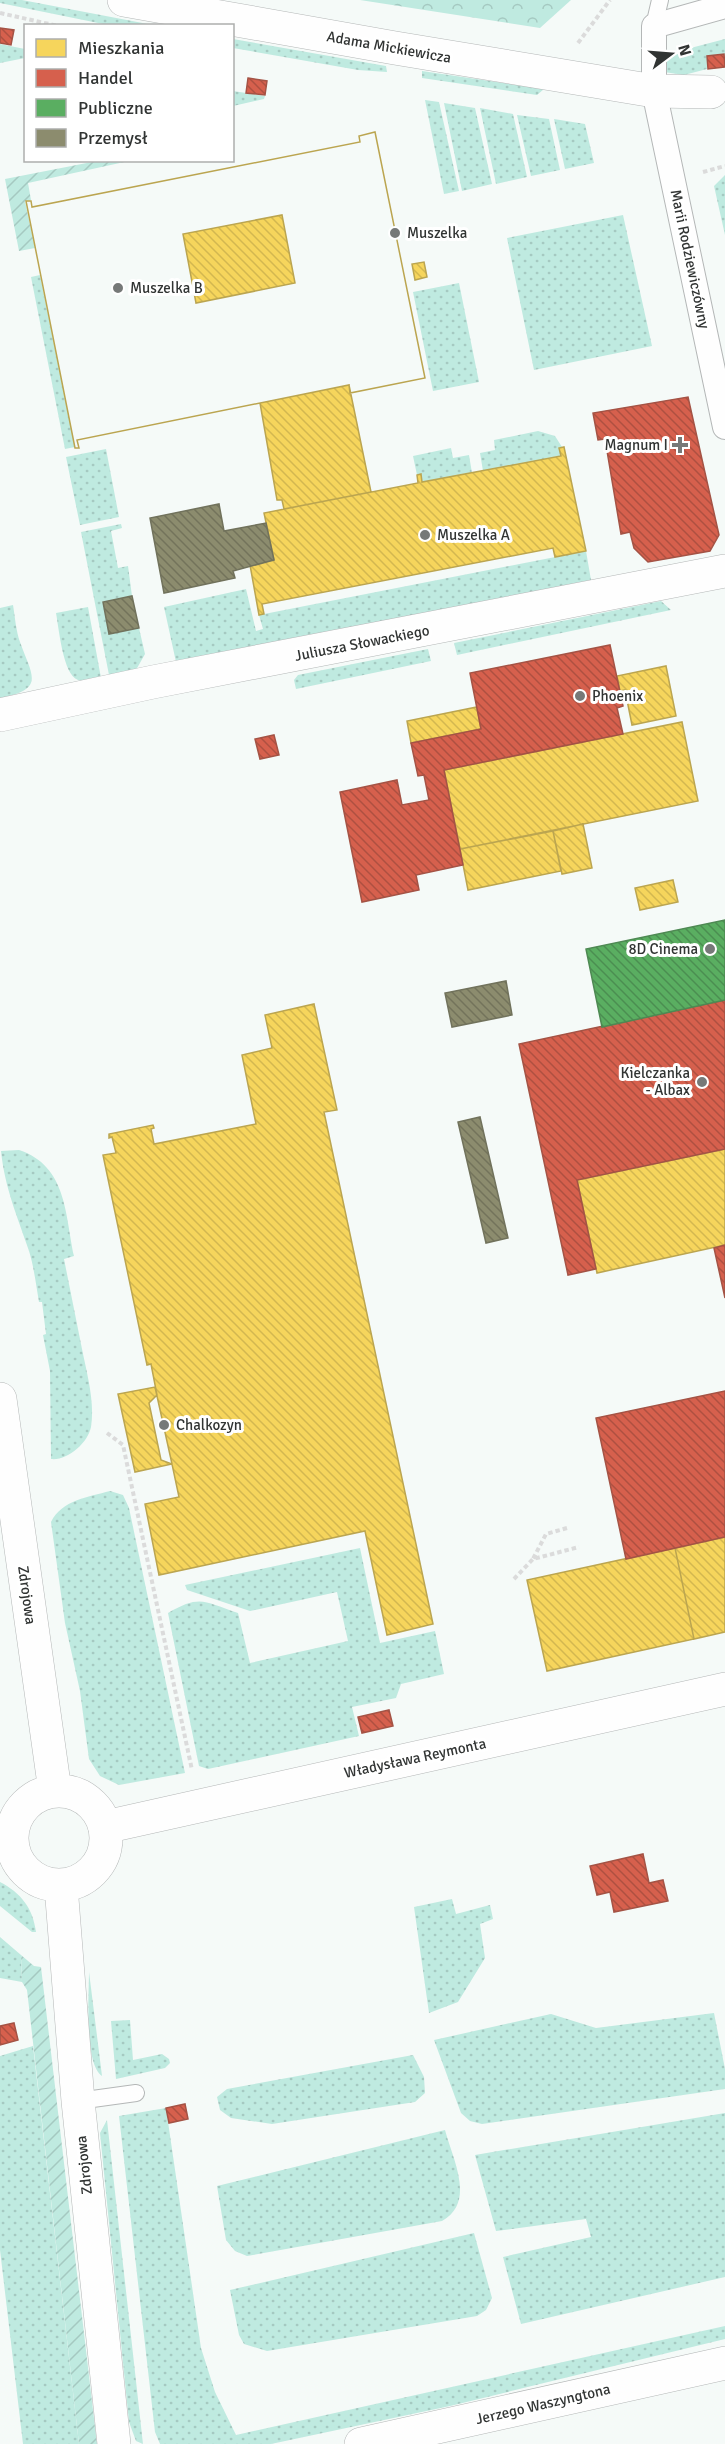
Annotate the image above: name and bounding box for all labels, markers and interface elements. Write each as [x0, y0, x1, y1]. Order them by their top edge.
legend [24, 24, 234, 162]
north arrow [641, 24, 701, 84]
street label: Adama Mickiewicza [325, 27, 453, 67]
text: Mieszkania [78, 37, 164, 59]
text: N [673, 42, 696, 58]
text: Handel [78, 67, 133, 89]
text: Publiczne [78, 97, 153, 119]
text: Przemysł [78, 127, 148, 149]
street label: Marii Rodziewiczówny [666, 188, 714, 330]
place label: Muszelka [407, 224, 467, 242]
marker: Muszelka [388, 226, 402, 240]
place label: Muszelka B [130, 279, 203, 297]
marker: Muszelka B [111, 281, 125, 295]
place label: Magnum I [604, 436, 668, 454]
marker: Magnum I [673, 438, 687, 452]
place label: Muszelka A [437, 526, 510, 544]
marker: Muszelka A [418, 528, 432, 542]
street label: Juliusza Słowackiego [293, 621, 431, 665]
place label: Phoenix [592, 687, 643, 705]
marker: Phoenix [573, 689, 587, 703]
place label: 8D Cinema [629, 940, 698, 958]
marker: 8D Cinema [703, 942, 717, 956]
place label: Kielczanka - Albax [621, 1064, 690, 1099]
marker: Kielczanka - Albax [695, 1075, 709, 1089]
place label: Chalkozyn [176, 1416, 242, 1434]
marker: Chalkozyn [157, 1418, 171, 1432]
street label: Zdrojowa [14, 1564, 40, 1626]
street label: Władysława Reymonta [342, 1734, 488, 1782]
street label: Zdrojowa [72, 2135, 96, 2195]
street label: Jerzego Waszyngtona [474, 2380, 612, 2428]

